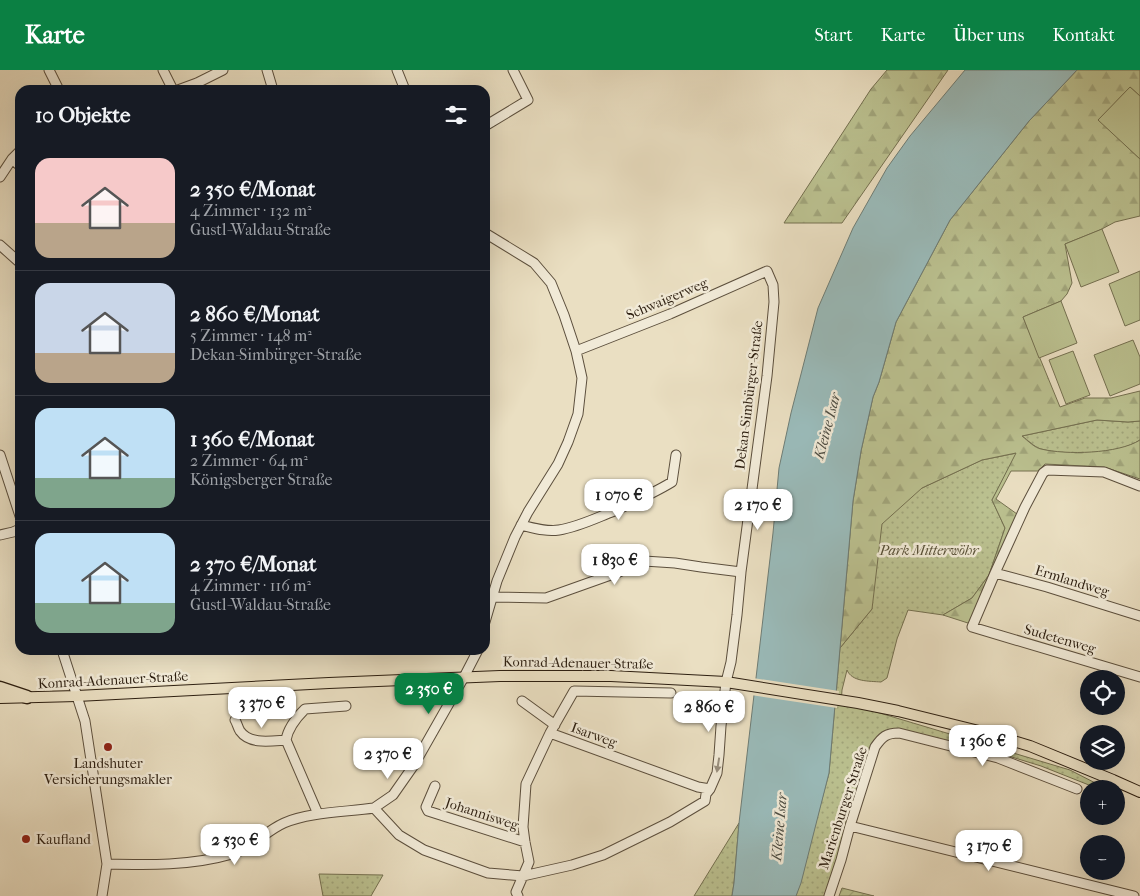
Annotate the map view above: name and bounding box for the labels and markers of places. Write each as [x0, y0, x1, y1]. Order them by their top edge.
pin: 1 070 € [573, 478, 665, 521]
pin: 2 170 € [712, 488, 804, 531]
pin: 1 830 € [569, 544, 661, 586]
pin: 2 350 € [383, 672, 475, 715]
pin: 3 370 € [216, 686, 308, 729]
pin: 2 860 € [663, 690, 755, 733]
pin: 1 360 € [937, 724, 1029, 767]
pin: 2 370 € [342, 738, 434, 780]
marker: Landshuter Versicherungsmakler [102, 741, 114, 753]
place label: Landshuter Versicherungsmakler [43, 755, 172, 788]
pin: 2 530 € [189, 824, 281, 866]
pin: 3 170 € [943, 830, 1035, 872]
place label: Kaufland [36, 831, 91, 848]
marker: Kaufland [20, 833, 32, 845]

